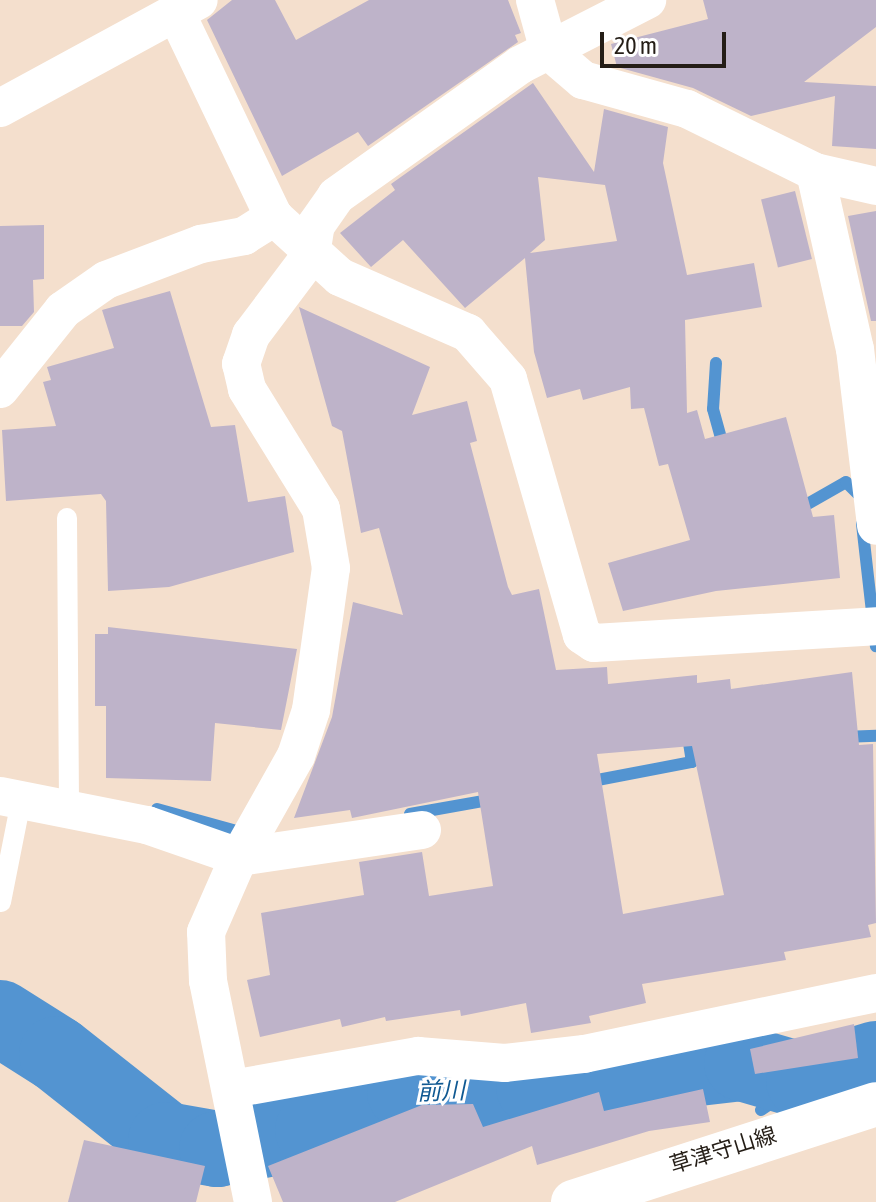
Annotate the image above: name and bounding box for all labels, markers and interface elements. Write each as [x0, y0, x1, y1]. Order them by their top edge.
scale bar [604, 16, 730, 66]
text: 20 m [614, 32, 657, 59]
water label: 前川 [417, 1076, 465, 1106]
street label: 草津守山線 [667, 1121, 779, 1179]

